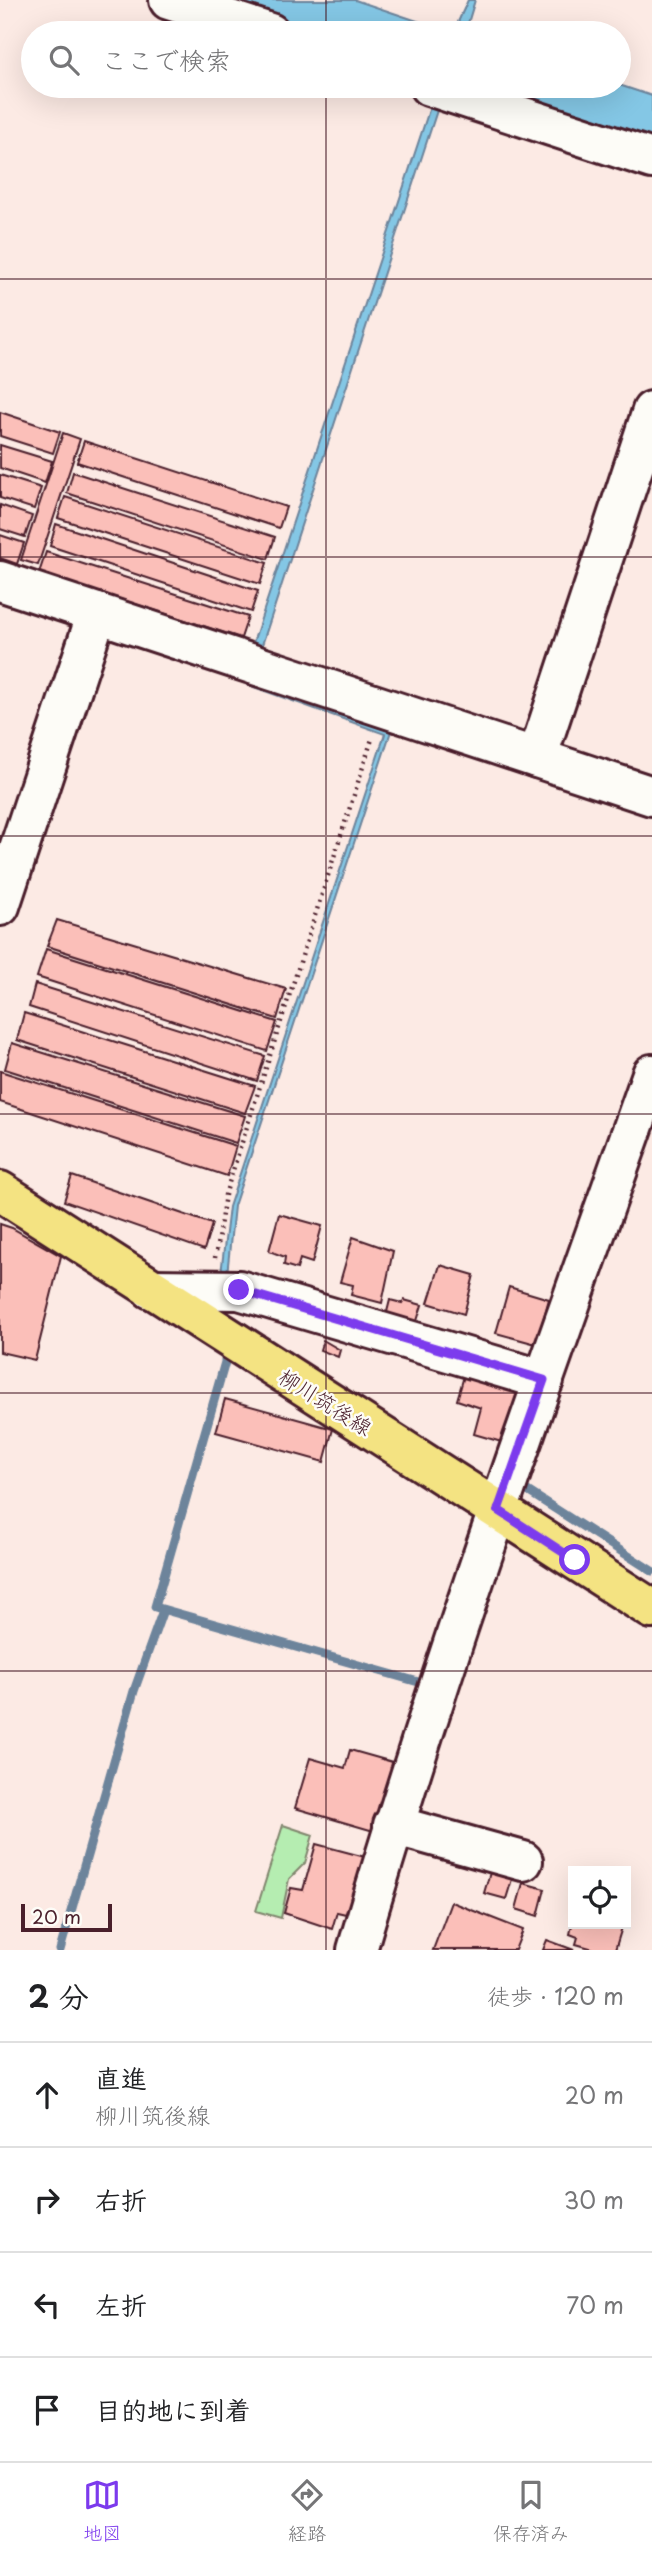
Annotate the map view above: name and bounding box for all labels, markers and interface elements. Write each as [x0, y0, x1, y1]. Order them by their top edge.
search box [21, 21, 631, 98]
text: ここで検索 [101, 40, 231, 79]
icon: search [45, 41, 83, 79]
route end [223, 1274, 254, 1305]
street label: 柳川筑後線 [273, 1360, 379, 1442]
route start [559, 1544, 590, 1575]
map controls [568, 1866, 631, 1929]
button: locate [568, 1866, 631, 1929]
scale bar [21, 1901, 112, 1933]
text: 20 m [32, 1902, 81, 1930]
text: 2 分 [28, 1973, 89, 2018]
text: 徒歩 · 120 m [487, 1978, 624, 2013]
text: 直進 [95, 2058, 147, 2097]
icon: ahead [28, 2076, 66, 2114]
text: 20 m [565, 2077, 624, 2112]
text: 柳川筑後線 [95, 2097, 210, 2132]
text: 右折 [95, 2180, 147, 2219]
icon: right [28, 2181, 66, 2219]
text: 30 m [563, 2182, 624, 2217]
text: 左折 [95, 2285, 147, 2324]
icon: left [28, 2286, 66, 2324]
text: 70 m [566, 2287, 624, 2322]
text: 目的地に到着 [95, 2390, 251, 2429]
icon: arrive [28, 2391, 66, 2429]
tab: 地図 [83, 2476, 121, 2546]
tab: 経路 [288, 2476, 326, 2546]
tab: 保存済み [493, 2476, 569, 2546]

